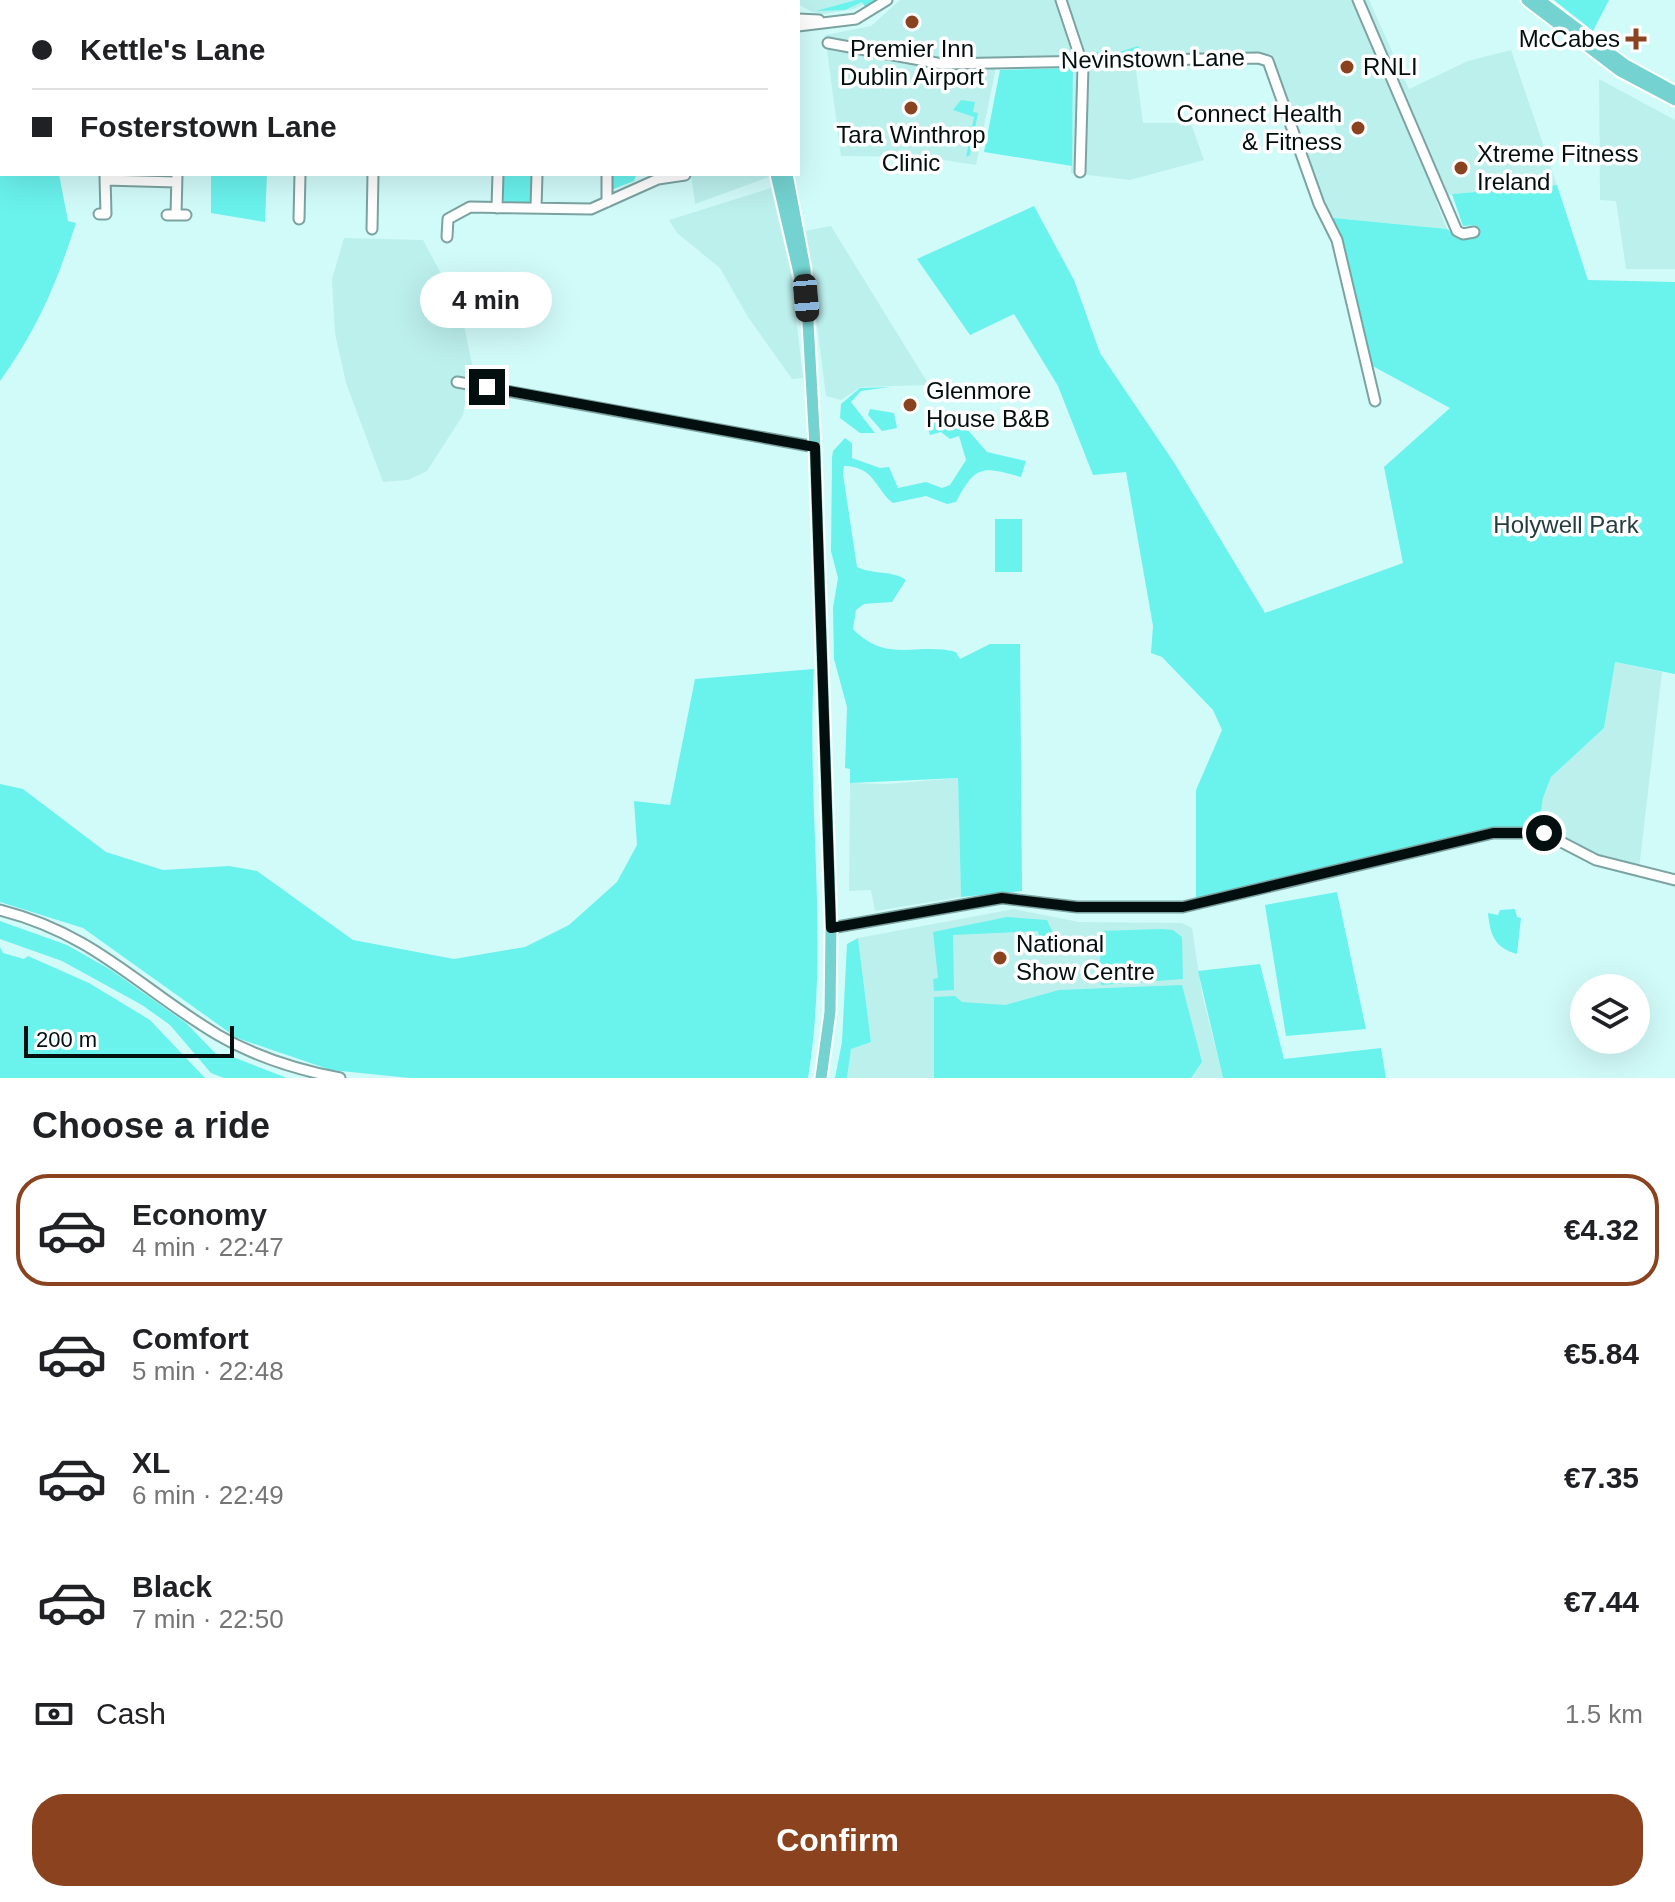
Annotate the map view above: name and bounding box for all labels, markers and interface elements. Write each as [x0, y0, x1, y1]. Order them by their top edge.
marker: Premier Inn Dublin Airport [903, 13, 921, 31]
place label: McCabes [1519, 25, 1620, 52]
marker: McCabes [1627, 30, 1645, 48]
text: Kettle's Lane [80, 33, 266, 66]
place label: Premier Inn Dublin Airport [840, 35, 984, 90]
street label: Nevinstown Lane [1061, 43, 1245, 74]
place label: RNLI [1363, 53, 1418, 80]
marker: RNLI [1338, 58, 1356, 76]
marker: Tara Winthrop Clinic [902, 99, 920, 117]
place label: Connect Health & Fitness [1177, 100, 1342, 155]
text: Fosterstown Lane [80, 110, 337, 143]
marker: Connect Health & Fitness [1349, 119, 1367, 137]
place label: Tara Winthrop Clinic [836, 121, 986, 176]
place label: Xtreme Fitness Ireland [1477, 140, 1638, 195]
marker: Xtreme Fitness Ireland [1452, 159, 1470, 177]
callout: 4 min [421, 271, 553, 327]
car [792, 273, 820, 323]
text: 4 min [452, 285, 520, 315]
route end [469, 369, 505, 405]
place label: Glenmore House B&B [926, 377, 1050, 432]
marker: Glenmore House B&B [901, 396, 919, 414]
park label: Holywell Park [1493, 511, 1640, 538]
route start [1526, 815, 1562, 851]
place label: National Show Centre [1016, 930, 1155, 985]
marker: National Show Centre [991, 949, 1009, 967]
map controls [1570, 974, 1650, 1054]
button: layers [1570, 974, 1650, 1054]
scale bar [24, 1022, 234, 1058]
text: 200 m [36, 1027, 97, 1052]
text: Choose a ride [32, 1105, 270, 1146]
icon: car [36, 1194, 108, 1266]
text: Economy [132, 1198, 267, 1231]
text: €4.32 [1564, 1213, 1639, 1246]
text: 4 min · 22:47 [132, 1232, 284, 1262]
icon: car [36, 1318, 108, 1390]
text: Comfort [132, 1322, 249, 1355]
text: €5.84 [1564, 1337, 1639, 1370]
text: 5 min · 22:48 [132, 1356, 284, 1386]
icon: car [36, 1442, 108, 1514]
text: XL [132, 1446, 170, 1479]
text: €7.35 [1564, 1461, 1639, 1494]
text: 6 min · 22:49 [132, 1480, 284, 1510]
icon: car [36, 1566, 108, 1638]
text: Black [132, 1570, 212, 1603]
text: €7.44 [1564, 1585, 1639, 1618]
text: 7 min · 22:50 [132, 1604, 284, 1634]
icon: cash [32, 1692, 76, 1736]
text: Cash [96, 1697, 166, 1730]
text: 1.5 km [1565, 1699, 1643, 1729]
button: Confirm [32, 1794, 1643, 1886]

